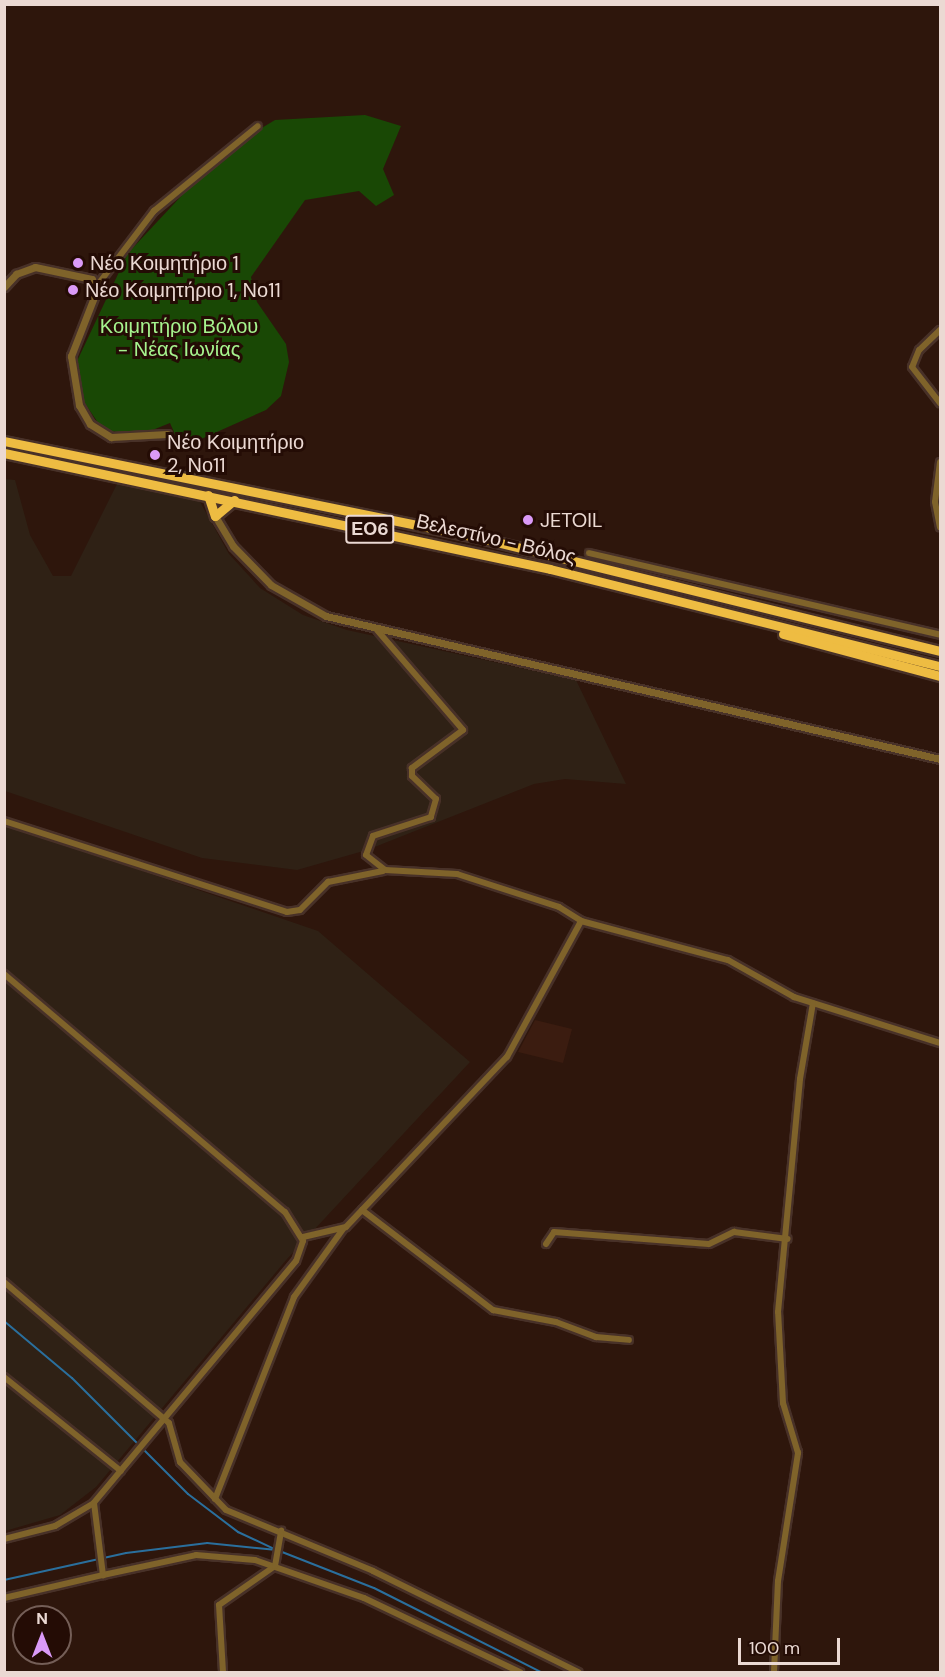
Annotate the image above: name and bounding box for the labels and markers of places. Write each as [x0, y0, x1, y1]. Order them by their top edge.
place label: Νέο Κοιμητήριο 1 [90, 251, 239, 275]
marker: Νέο Κοιμητήριο 1 [71, 256, 85, 270]
place label: Νέο Κοιμητήριο 1, Νο11 [85, 278, 281, 302]
marker: Νέο Κοιμητήριο 1, Νο11 [66, 283, 80, 297]
place label: Νέο Κοιμητήριο 2, Νο11 [167, 431, 304, 478]
marker: Νέο Κοιμητήριο 2, Νο11 [148, 448, 162, 462]
place label: JETOIL [540, 508, 603, 532]
marker: JETOIL [521, 513, 535, 527]

